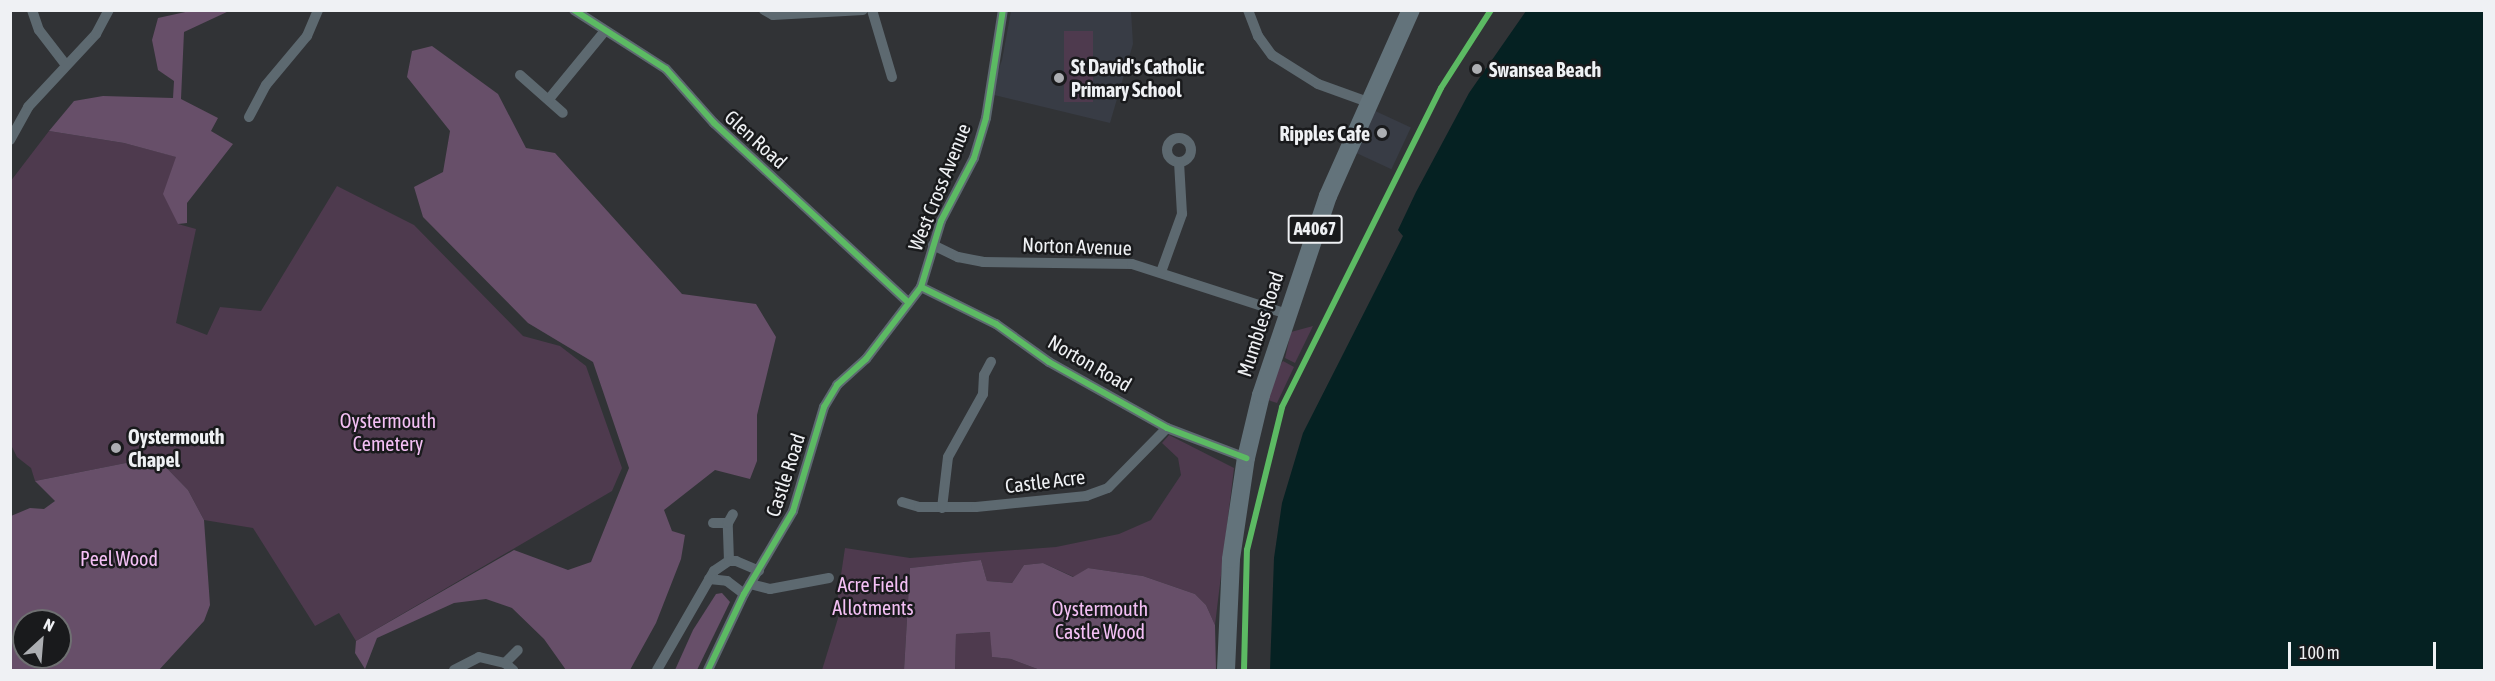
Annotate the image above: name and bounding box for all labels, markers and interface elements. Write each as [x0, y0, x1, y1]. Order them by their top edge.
place label: St David's Catholic Primary School [1071, 54, 1204, 101]
place label: Swansea Beach [1489, 57, 1601, 81]
marker: Swansea Beach [1470, 62, 1484, 76]
marker: St David's Catholic Primary School [1052, 71, 1066, 85]
street label: Glen Road [720, 105, 792, 173]
street label: West Cross Avenue [903, 120, 975, 254]
place label: Ripples Cafe [1280, 121, 1370, 145]
marker: Ripples Cafe [1375, 126, 1389, 140]
road number: A4067 [1286, 214, 1344, 244]
street label: Norton Avenue [1022, 232, 1132, 260]
street label: Mumbles Road [1232, 268, 1288, 380]
street label: Norton Road [1044, 329, 1136, 397]
park label: Oystermouth Cemetery [340, 409, 436, 456]
place label: Oystermouth Chapel [128, 424, 224, 471]
street label: Castle Road [760, 430, 810, 520]
marker: Oystermouth Chapel [109, 441, 123, 455]
street label: Castle Acre [1004, 464, 1086, 498]
park label: Peel Wood [80, 546, 158, 570]
park label: Acre Field Allotments [832, 572, 914, 619]
park label: Oystermouth Castle Wood [1052, 597, 1148, 644]
north arrow [12, 609, 72, 669]
text: N [41, 614, 57, 635]
scale bar [2291, 630, 2440, 668]
text: 100 m [2299, 642, 2340, 663]

